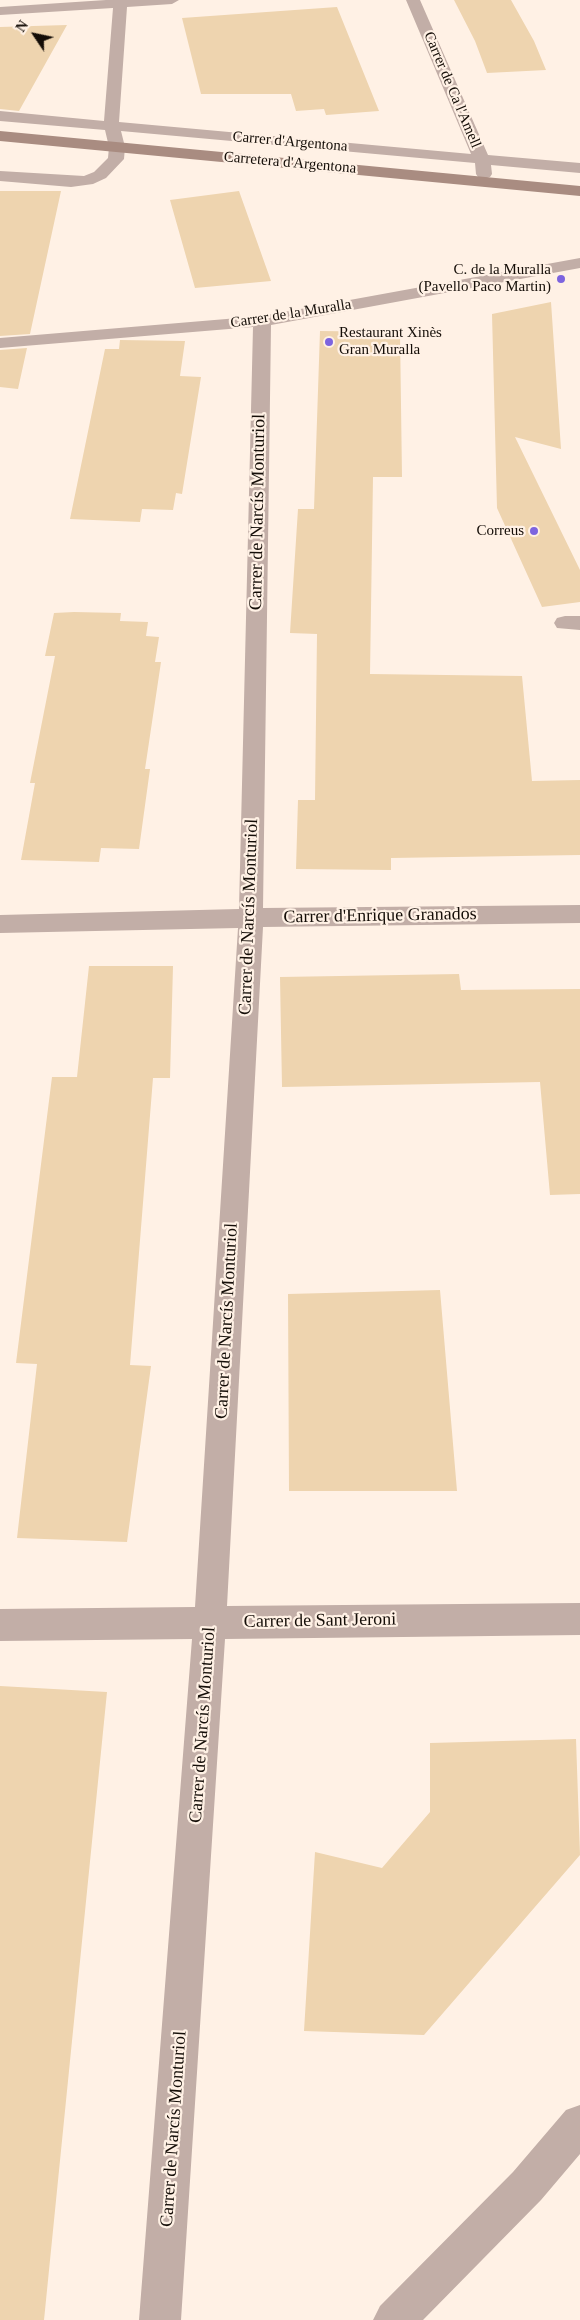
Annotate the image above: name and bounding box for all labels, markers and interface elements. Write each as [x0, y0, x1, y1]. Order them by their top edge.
north arrow [10, 10, 60, 60]
text: N [13, 18, 31, 35]
street label: Carrer de Ca l'Amell [419, 29, 485, 151]
street label: Carrer d'Argentona [232, 128, 348, 156]
street label: Carretera d'Argentona [223, 148, 357, 178]
place label: C. de la Muralla (Pavello Paco Martin) [419, 261, 551, 296]
marker: C. de la Muralla (Pavello Paco Martin) [555, 273, 567, 285]
street label: Carrer de la Muralla [229, 296, 353, 332]
place label: Restaurant Xinès Gran Muralla [339, 324, 442, 359]
marker: Restaurant Xinès Gran Muralla [323, 336, 335, 348]
street label: Carrer de Narcís Monturiol [245, 414, 271, 610]
place label: Correus [477, 522, 524, 540]
marker: Correus [528, 525, 540, 537]
street label: Carrer de Narcís Monturiol [235, 818, 263, 1016]
street label: Carrer d'Enrique Granados [283, 904, 477, 928]
street label: Carrer de Narcís Monturiol [211, 1222, 243, 1420]
street label: Carrer de Sant Jeroni [244, 1609, 396, 1633]
street label: Carrer de Narcís Monturiol [185, 1626, 221, 1824]
street label: Carrer de Narcís Monturiol [156, 2030, 192, 2228]

